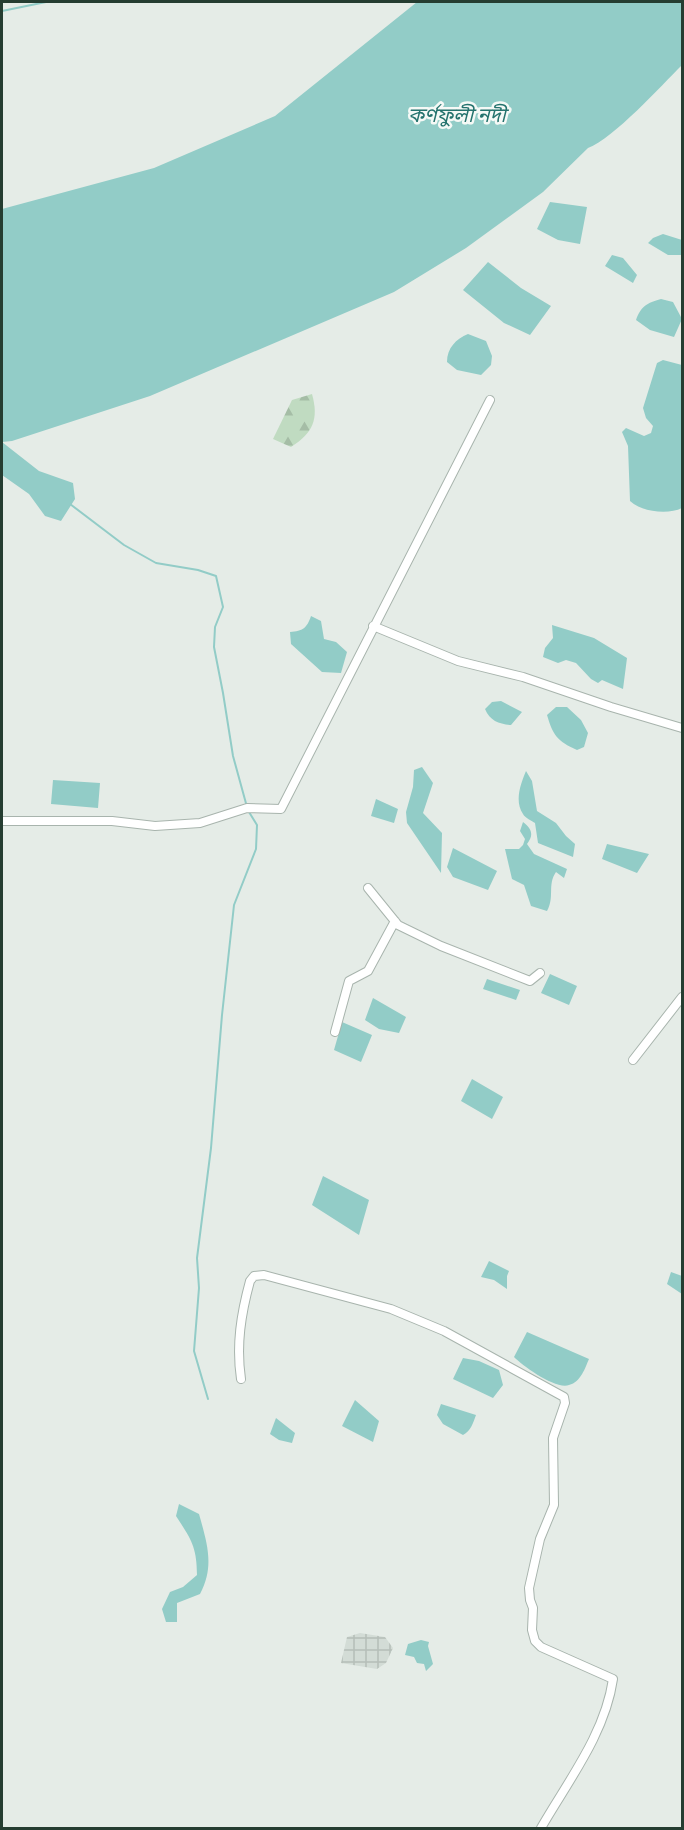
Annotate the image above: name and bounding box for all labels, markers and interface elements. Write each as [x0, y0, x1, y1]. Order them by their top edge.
water label: কর্ণফুলী নদী [408, 103, 510, 127]

